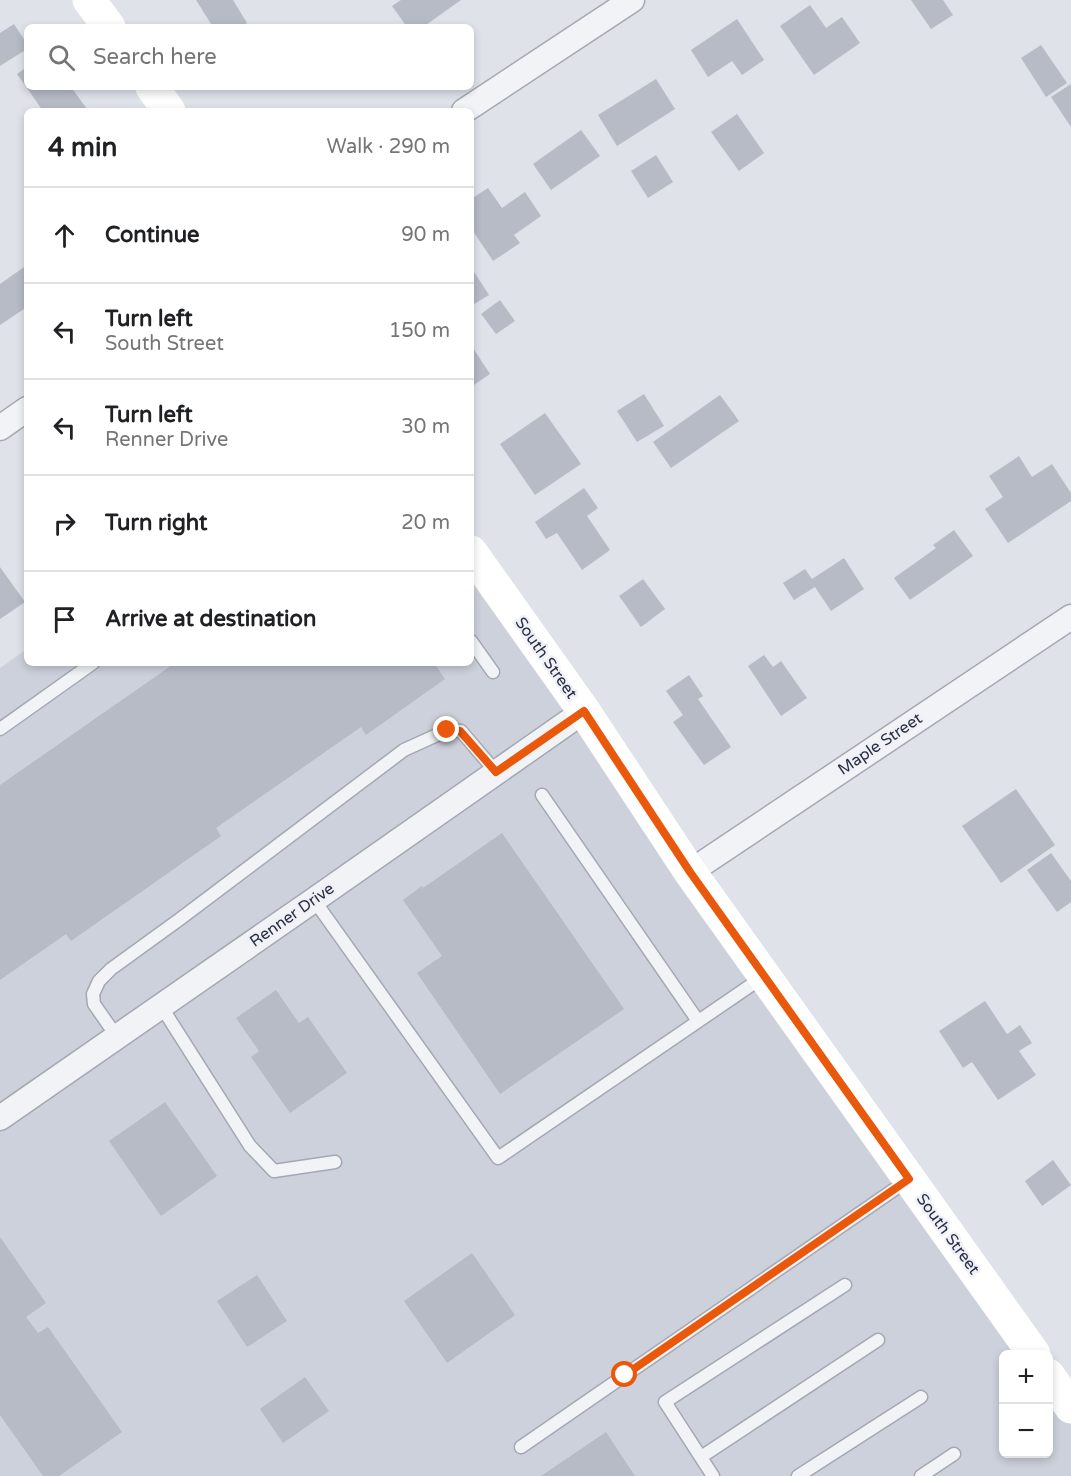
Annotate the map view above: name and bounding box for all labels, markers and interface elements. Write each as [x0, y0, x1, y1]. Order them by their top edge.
search box [24, 24, 474, 90]
icon: search [45, 41, 78, 74]
text: Search here [93, 44, 217, 70]
text: 4 min [48, 132, 117, 163]
text: Walk · 290 m [327, 135, 450, 159]
icon: ahead [48, 219, 81, 252]
text: Continue [105, 222, 200, 248]
text: 90 m [401, 223, 450, 247]
text: Turn left [105, 306, 193, 332]
icon: left [48, 315, 81, 348]
text: 150 m [389, 319, 450, 343]
text: South Street [105, 332, 224, 356]
text: Turn left [105, 402, 193, 428]
icon: left [48, 411, 81, 444]
text: 30 m [401, 415, 450, 439]
text: Renner Drive [105, 428, 228, 452]
icon: right [48, 507, 81, 540]
text: Turn right [105, 510, 207, 536]
text: 20 m [401, 511, 450, 535]
icon: arrive [48, 603, 81, 636]
text: Arrive at destination [105, 606, 316, 632]
street label: South Street [511, 613, 581, 703]
street label: Maple Street [834, 708, 926, 780]
route end [433, 716, 459, 742]
street label: Renner Drive [246, 879, 338, 951]
street label: South Street [912, 1190, 984, 1278]
map controls [999, 1350, 1053, 1458]
button: + [999, 1350, 1053, 1404]
route start [611, 1361, 637, 1387]
button: − [999, 1404, 1053, 1458]

